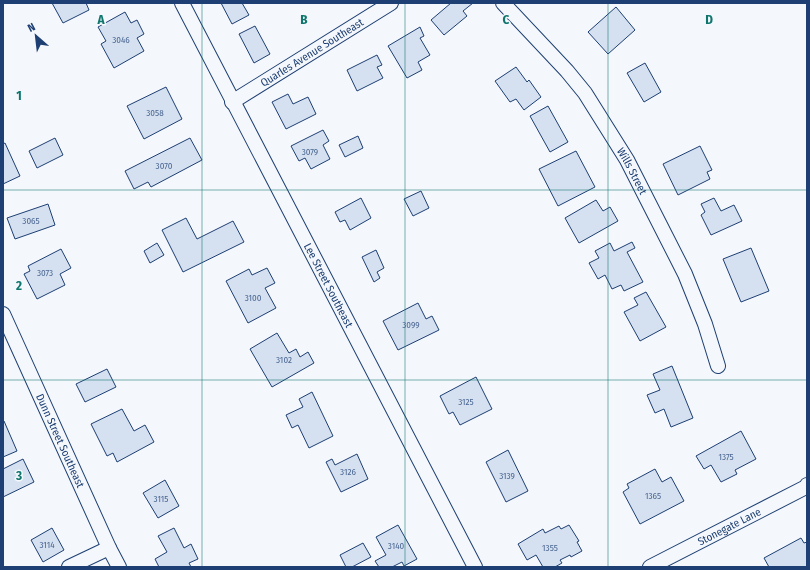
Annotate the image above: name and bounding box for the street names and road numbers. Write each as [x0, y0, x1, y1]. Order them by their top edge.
street label: Quarles Avenue Southeast [258, 15, 366, 89]
street label: Wills Street [614, 145, 650, 197]
street label: Lee Street Southeast [301, 241, 356, 330]
street label: Dunn Street Southeast [33, 392, 87, 490]
street label: Stonegate Lane [695, 505, 763, 548]

